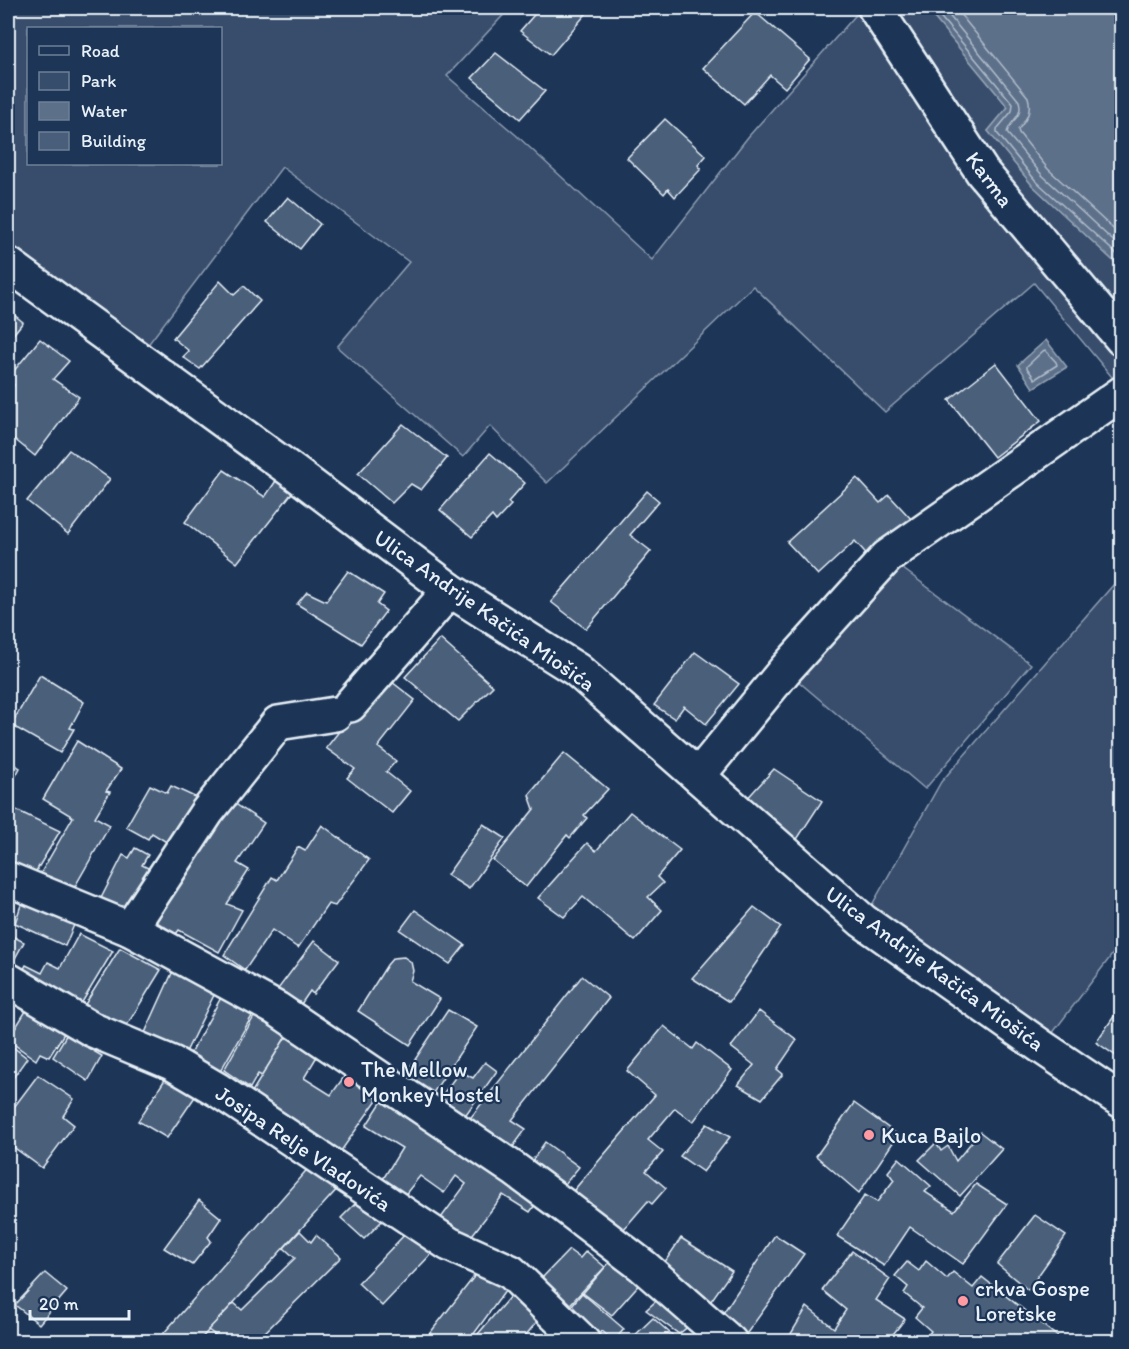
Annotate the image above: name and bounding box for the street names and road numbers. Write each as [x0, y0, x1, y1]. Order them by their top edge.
street label: Karma [960, 146, 1019, 213]
street label: Ulica Andrije Kačića Miošića [369, 524, 601, 697]
street label: Ulica Andrije Kačića Miošića [820, 880, 1050, 1057]
street label: Josipa Relje Vladovića [211, 1080, 397, 1218]

